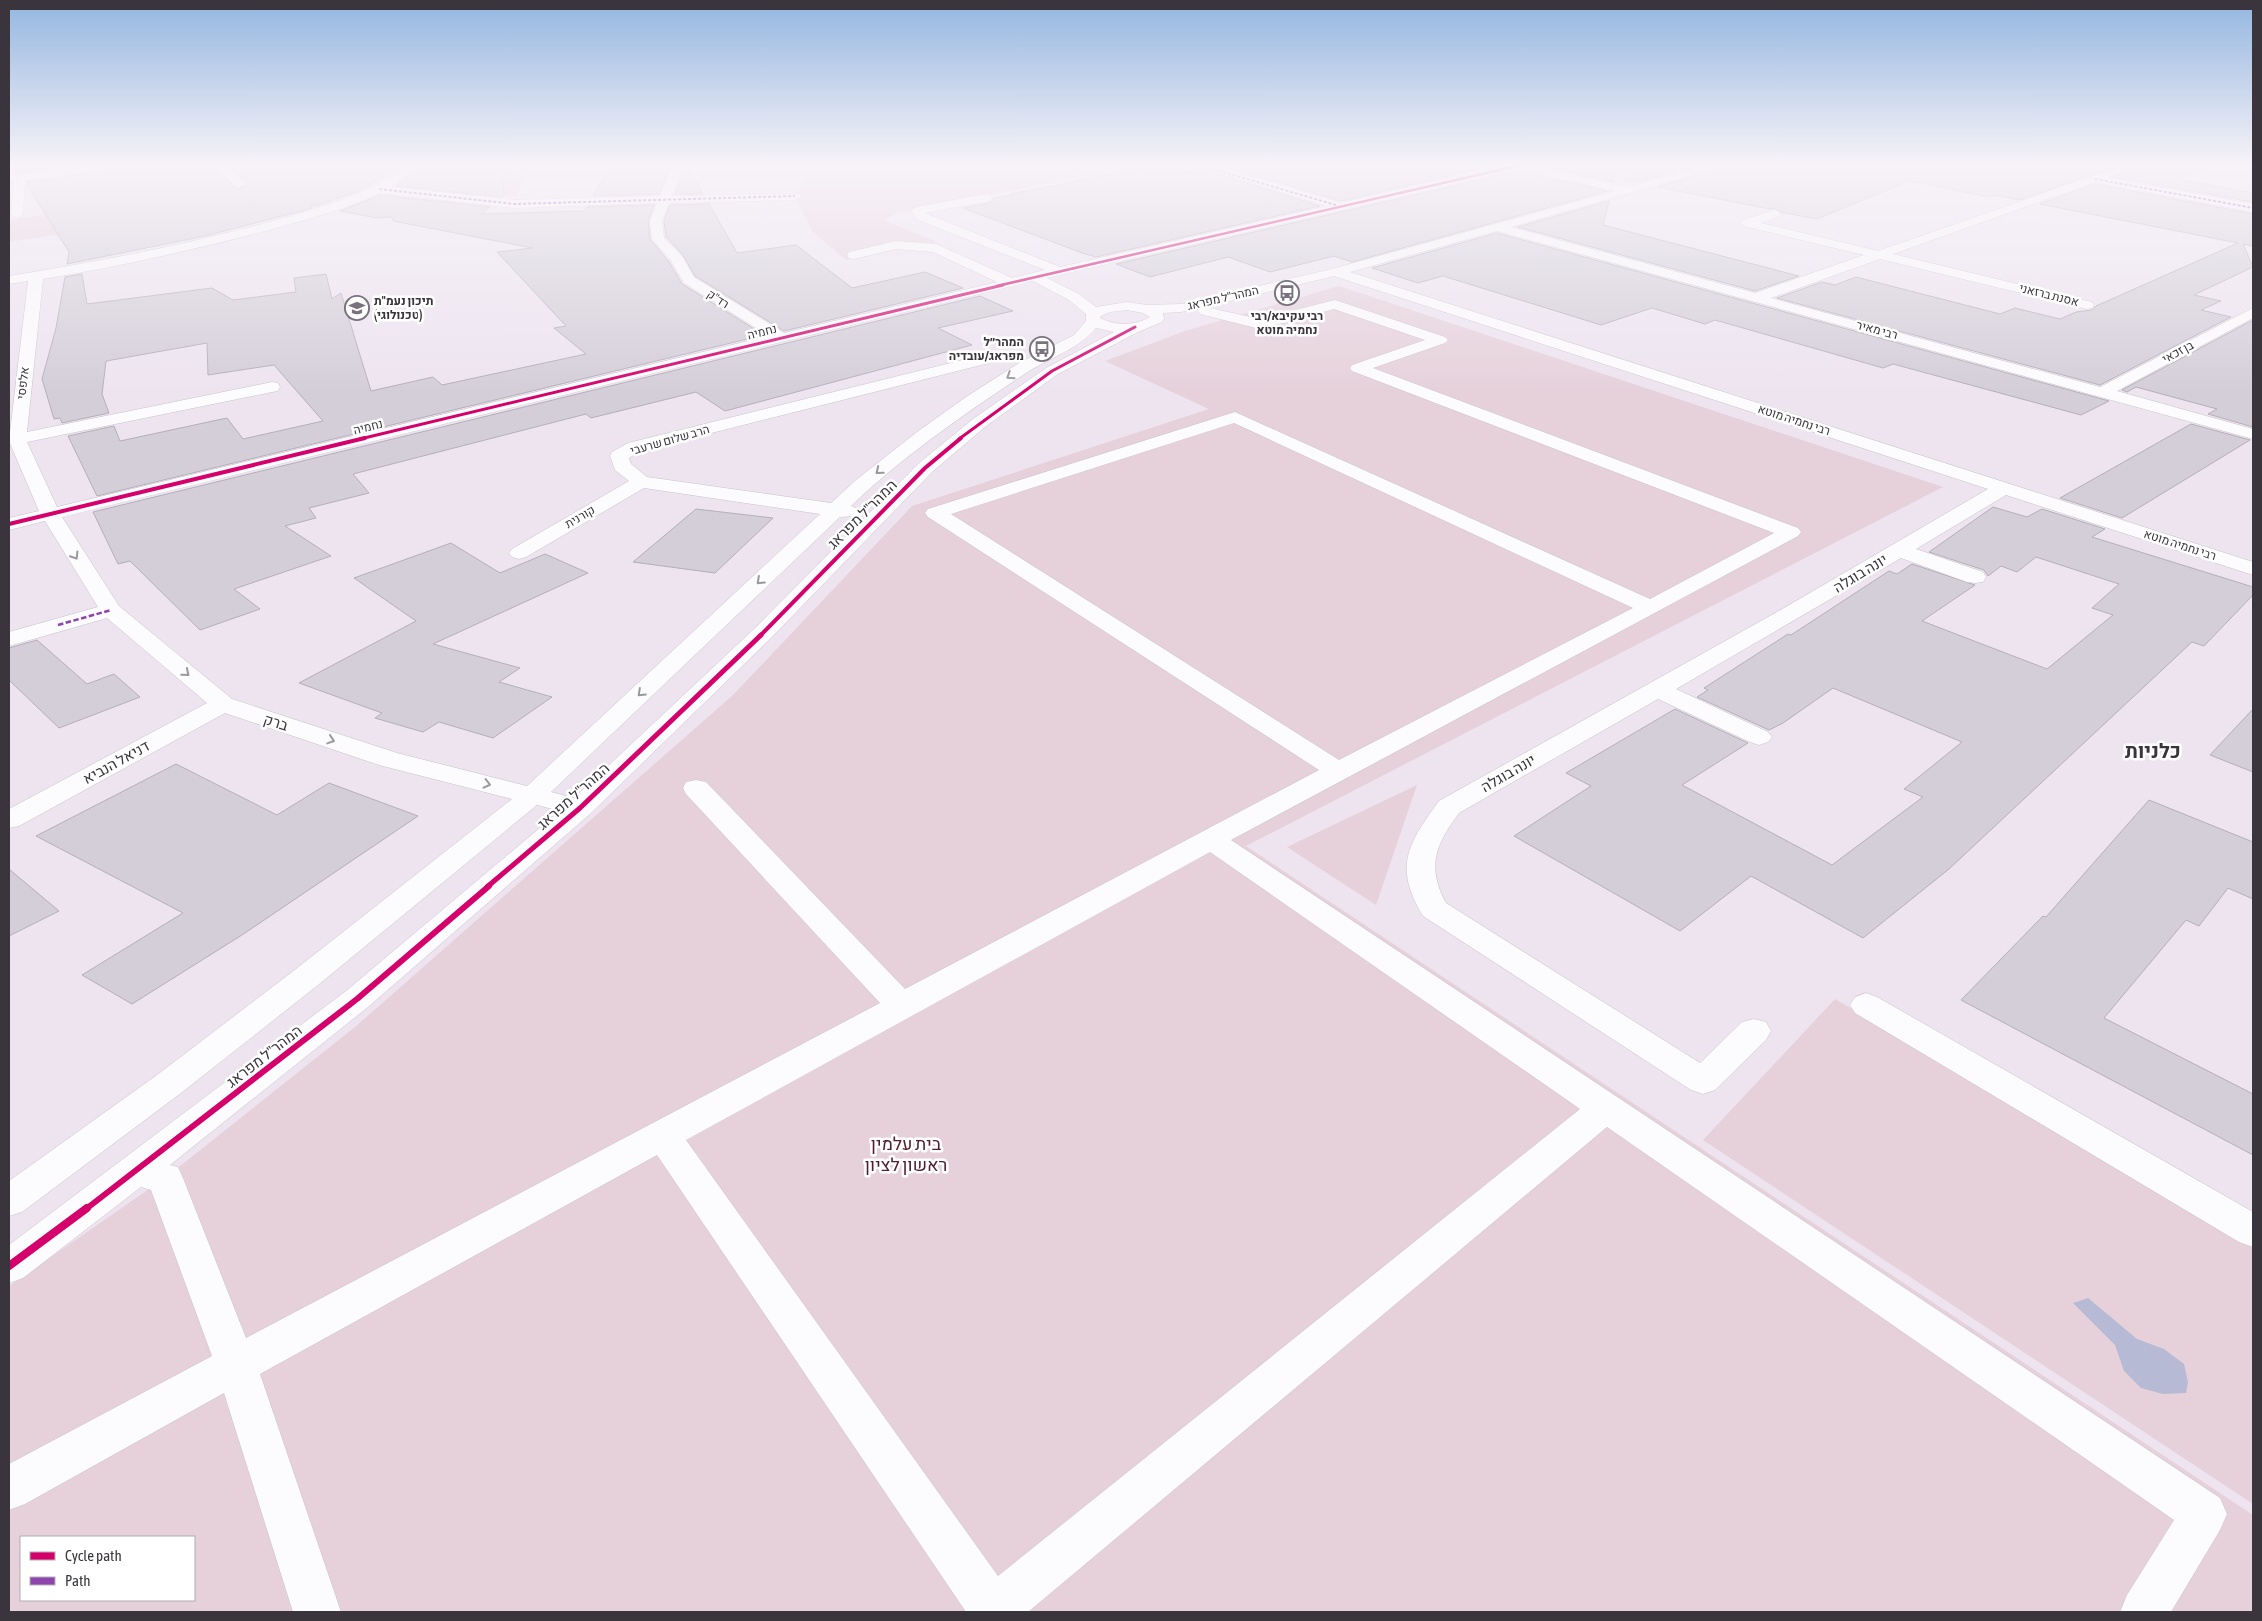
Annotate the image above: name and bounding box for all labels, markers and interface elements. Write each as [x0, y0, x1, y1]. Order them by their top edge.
bus stop icon: רבי עקיבא/רבי נחמיה מוטא [1274, 280, 1300, 306]
street label: אסנת ברזאני [2018, 281, 2081, 309]
street label: המהר"ל מפראג [1186, 283, 1260, 313]
street label: רד"ק [704, 287, 732, 311]
place label: תיכון נעמ"ת (טכנולוגי) [374, 294, 434, 322]
school or university icon: תיכון נעמ"ת (טכנולוגי) [344, 295, 370, 321]
place label: רבי עקיבא/רבי נחמיה מוטא [1251, 309, 1323, 337]
street label: רבי מאיר [1855, 318, 1899, 342]
street label: נחמיה [746, 322, 778, 342]
place label: המהר״ל מפראג/עובדיה [949, 335, 1024, 363]
bus stop icon: המהר״ל מפראג/עובדיה [1029, 336, 1055, 362]
street label: בן זכאי [2160, 338, 2197, 366]
street label: אלפסי [14, 366, 32, 400]
one-way arrow [1007, 370, 1016, 379]
street label: רבי נחמיה מוטא [1756, 402, 1832, 438]
street label: נחמיה [352, 417, 384, 437]
street label: הרב שלום שרעבי [629, 422, 711, 458]
one-way arrow [876, 466, 885, 474]
street label: המהר"ל מפראג [824, 476, 900, 552]
street label: קורנית [562, 503, 598, 531]
street label: רבי נחמיה מוטא [2142, 527, 2218, 563]
one-way arrow [69, 550, 78, 560]
street label: יונה בוגלה [1830, 550, 1890, 596]
one-way arrow [756, 575, 765, 584]
one-way arrow [180, 667, 189, 675]
one-way arrow [638, 687, 647, 696]
street label: ברק [262, 710, 290, 734]
one-way arrow [326, 734, 335, 744]
street label: דניאל הנביא [80, 737, 152, 787]
district label: כלניות [2125, 739, 2181, 762]
street label: יונה בוגלה [1478, 751, 1538, 795]
street label: המהר"ל מפראג [534, 759, 612, 833]
one-way arrow [483, 778, 492, 789]
street label: המהר"ל מפראג [223, 1021, 305, 1091]
park label: בית עלמין ראשון לציון [865, 1133, 947, 1175]
legend [20, 1536, 195, 1601]
text: Cycle path [65, 1547, 122, 1564]
text: Path [65, 1572, 91, 1589]

